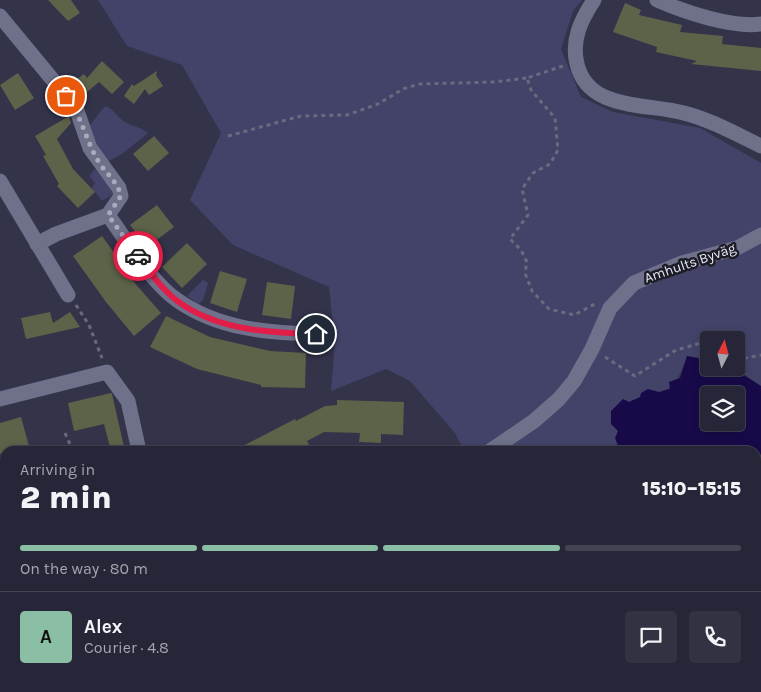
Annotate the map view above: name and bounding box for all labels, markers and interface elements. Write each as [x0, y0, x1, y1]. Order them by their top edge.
pin [45, 75, 87, 117]
icon: bag [52, 82, 80, 110]
courier [113, 231, 163, 281]
street label: Amhults Byväg [642, 239, 738, 287]
icon: car [124, 242, 152, 270]
pin [295, 313, 337, 355]
icon: home [302, 320, 330, 348]
north arrow [700, 331, 745, 376]
map controls [700, 331, 745, 431]
button: layers [700, 386, 745, 431]
text: Arriving in [20, 460, 95, 479]
text: 15:10–15:15 [642, 478, 741, 500]
text: 2 min [20, 479, 112, 516]
text: On the way · 80 m [20, 559, 148, 578]
button: chat [625, 611, 677, 663]
button: phone [689, 611, 741, 663]
text: Alex [84, 616, 122, 638]
text: A [40, 626, 52, 648]
text: Courier · 4.8 [84, 638, 169, 657]

